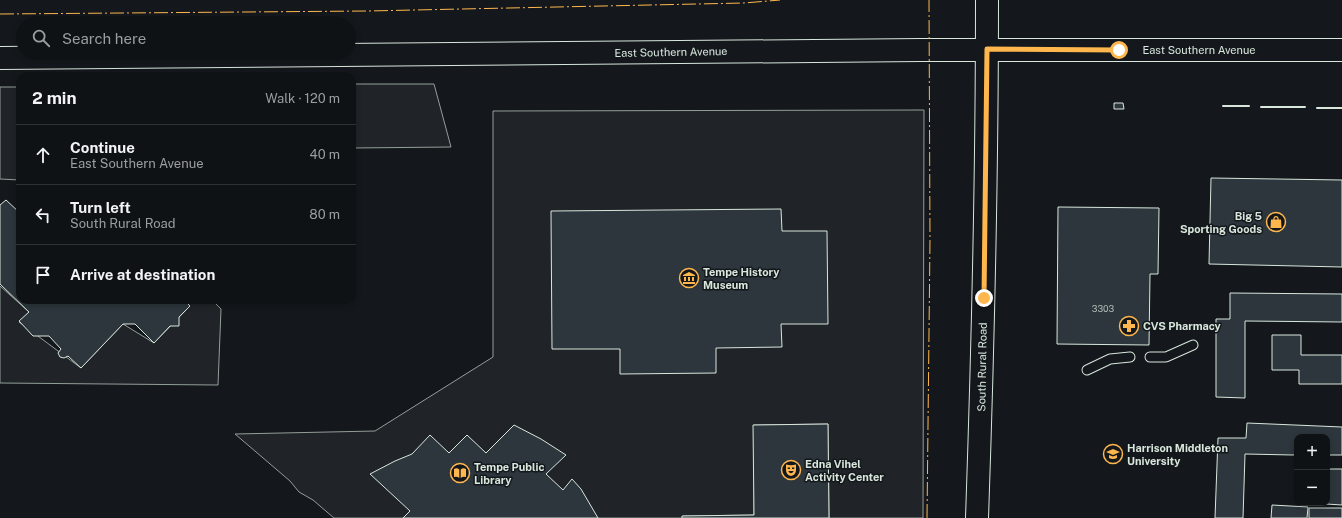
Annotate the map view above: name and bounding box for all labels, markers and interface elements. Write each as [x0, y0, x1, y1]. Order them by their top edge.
search box [16, 16, 356, 60]
icon: search [30, 27, 52, 49]
text: Search here [62, 30, 146, 47]
route start [1110, 41, 1128, 59]
street label: East Southern Avenue [1142, 44, 1256, 56]
street label: East Southern Avenue [614, 45, 728, 59]
text: 2 min [32, 88, 77, 108]
text: Walk · 120 m [265, 91, 340, 106]
text: Continue [70, 139, 135, 156]
icon: ahead [32, 144, 54, 166]
text: 40 m [309, 147, 340, 162]
text: East Southern Avenue [70, 156, 204, 171]
text: Turn left [70, 199, 131, 216]
icon: left [32, 204, 54, 226]
text: 80 m [309, 207, 340, 222]
place label: Big 5 Sporting Goods [1180, 210, 1262, 235]
shop icon: Big 5 Sporting Goods [1265, 211, 1287, 233]
text: South Rural Road [70, 216, 176, 231]
icon: arrive [32, 264, 54, 286]
text: Arrive at destination [70, 266, 215, 283]
place label: Tempe History Museum [703, 266, 780, 291]
museum icon: Tempe History Museum [678, 267, 700, 289]
route end [975, 289, 993, 307]
house number: 3303 [1092, 303, 1114, 314]
pharmacy icon: CVS Pharmacy [1118, 315, 1140, 337]
place label: CVS Pharmacy [1143, 320, 1222, 332]
street label: South Rural Road [975, 322, 989, 412]
map controls [1294, 434, 1330, 506]
button: + [1294, 434, 1330, 470]
place label: Harrison Middleton University [1127, 442, 1228, 467]
school or university icon: Harrison Middleton University [1102, 443, 1124, 465]
place label: Edna Vihel Activity Center [805, 458, 884, 483]
theatre icon: Edna Vihel Activity Center [780, 459, 802, 481]
place label: Tempe Public Library [474, 461, 545, 486]
library icon: Tempe Public Library [449, 462, 471, 484]
button: − [1294, 470, 1330, 506]

